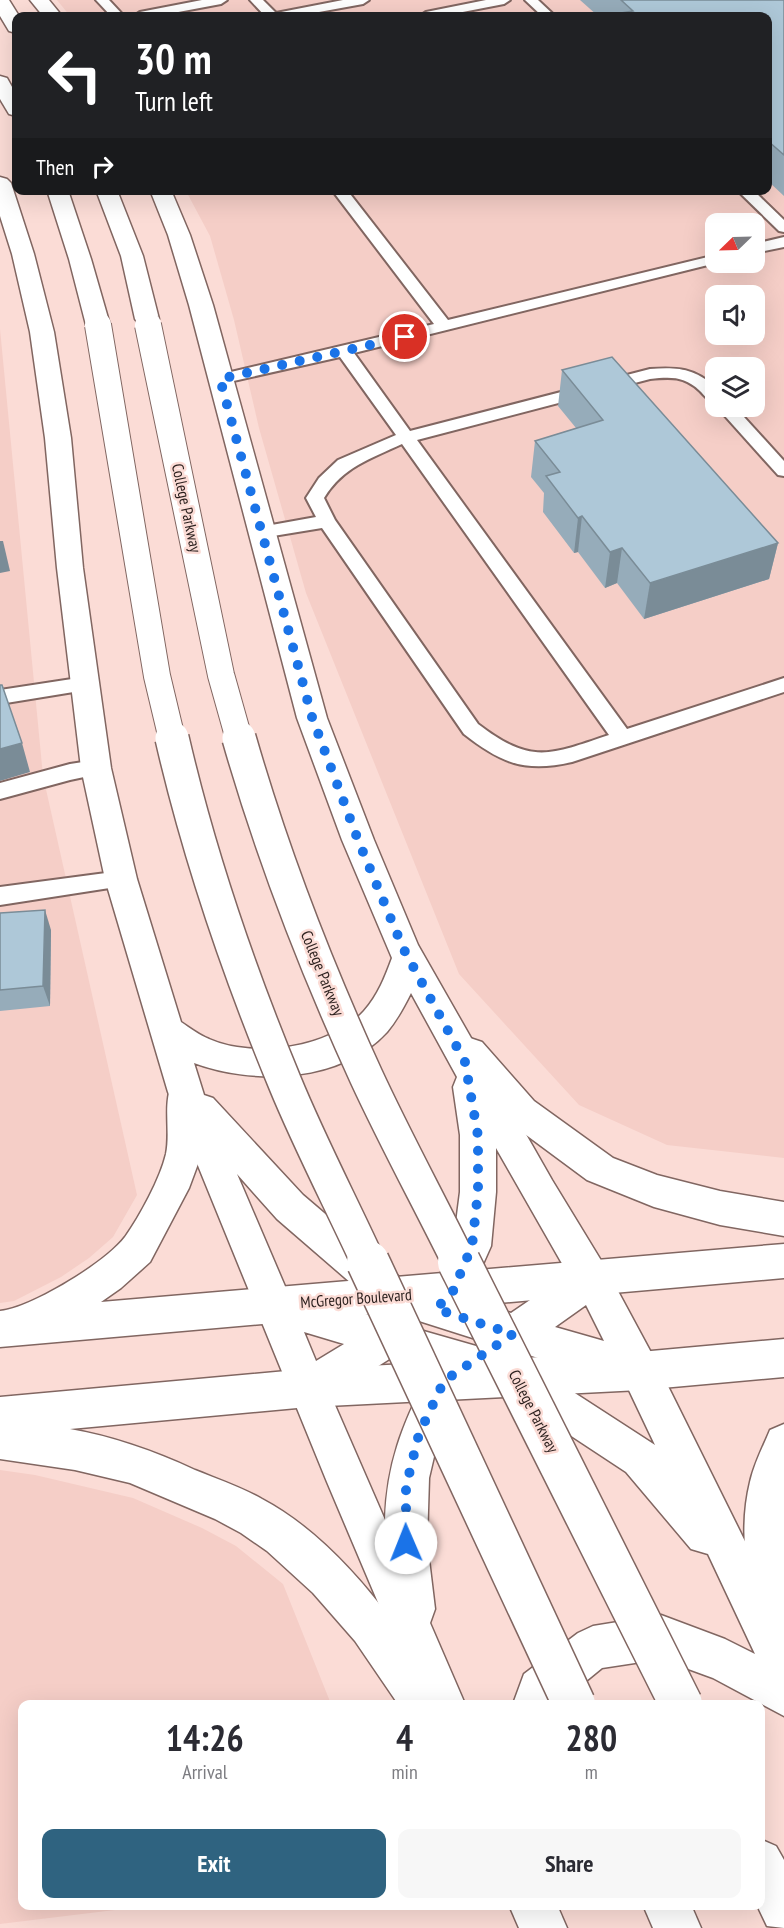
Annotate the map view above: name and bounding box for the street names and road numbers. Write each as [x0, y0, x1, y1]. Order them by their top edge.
street label: College Parkway [168, 462, 206, 554]
street label: College Parkway [297, 927, 349, 1019]
street label: McGregor Boulevard [300, 1284, 412, 1312]
street label: College Parkway [505, 1366, 563, 1456]

